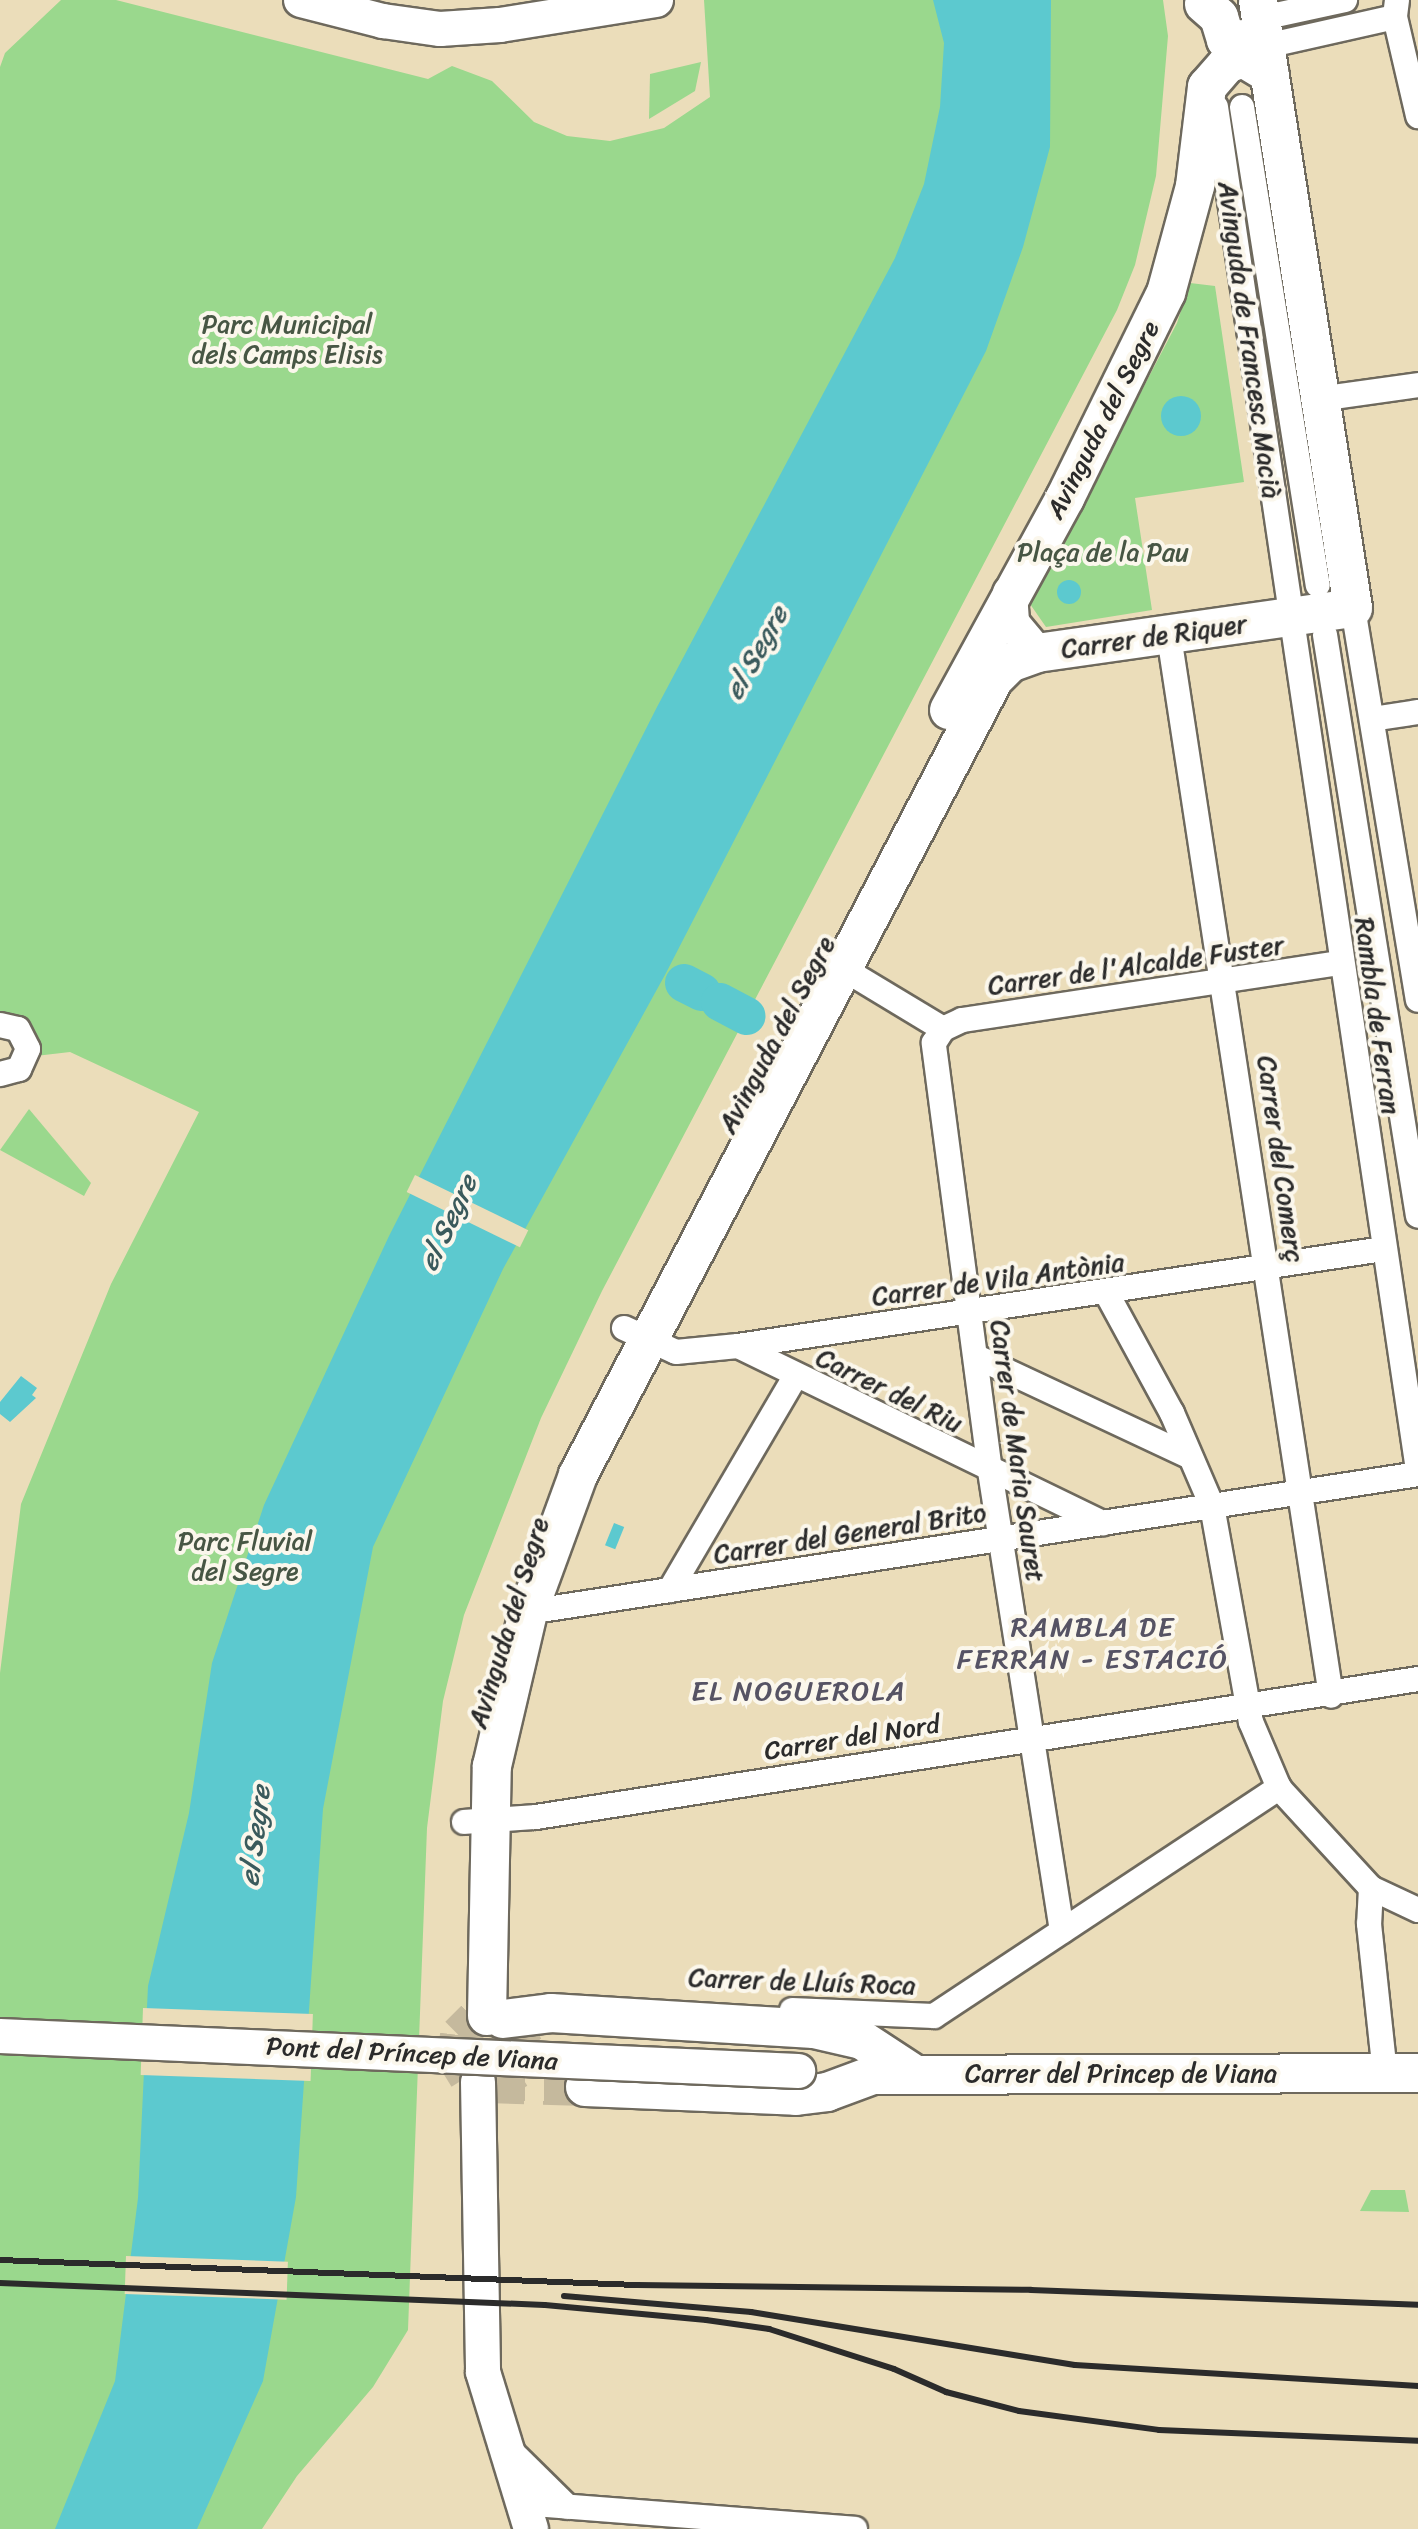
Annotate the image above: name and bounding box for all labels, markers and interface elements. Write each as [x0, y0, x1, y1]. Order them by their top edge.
street label: Avinguda de Francesc Macià [1211, 178, 1287, 502]
park label: Parc Municipal dels Camps Elisis [191, 309, 383, 370]
street label: Avinguda del Segre [1039, 315, 1167, 525]
park label: Plaça de la Pau [1017, 537, 1189, 569]
water label: el Segre [717, 600, 795, 706]
street label: Carrer de Riquer [1059, 608, 1249, 666]
street label: Rambla de Ferran [1348, 915, 1406, 1117]
street label: Carrer de l'Alcalde Fuster [986, 930, 1286, 1002]
street label: Avinguda del Segre [712, 931, 842, 1139]
street label: Carrer del Comerç [1250, 1053, 1310, 1265]
water label: el Segre [411, 1170, 485, 1276]
street label: Carrer de Vila Antònia [870, 1247, 1126, 1313]
street label: Carrer de Maria Sauret [983, 1318, 1051, 1584]
street label: Carrer del Riu [810, 1342, 968, 1440]
street label: Carrer del General Brito [711, 1497, 989, 1571]
street label: Avinguda del Segre [462, 1514, 556, 1732]
park label: Parc Fluvial del Segre [178, 1526, 312, 1588]
district label: RAMBLA DE FERRAN - ESTACIÓ [959, 1610, 1227, 1676]
district label: EL NOGUEROLA [692, 1674, 906, 1708]
street label: Carrer del Nord [762, 1709, 942, 1767]
water label: el Segre [232, 1784, 278, 1888]
street label: Carrer de Lluís Roca [687, 1962, 917, 2002]
street label: Pont del Príncep de Viana [265, 2031, 559, 2077]
street label: Carrer del Princep de Viana [964, 2058, 1278, 2090]

